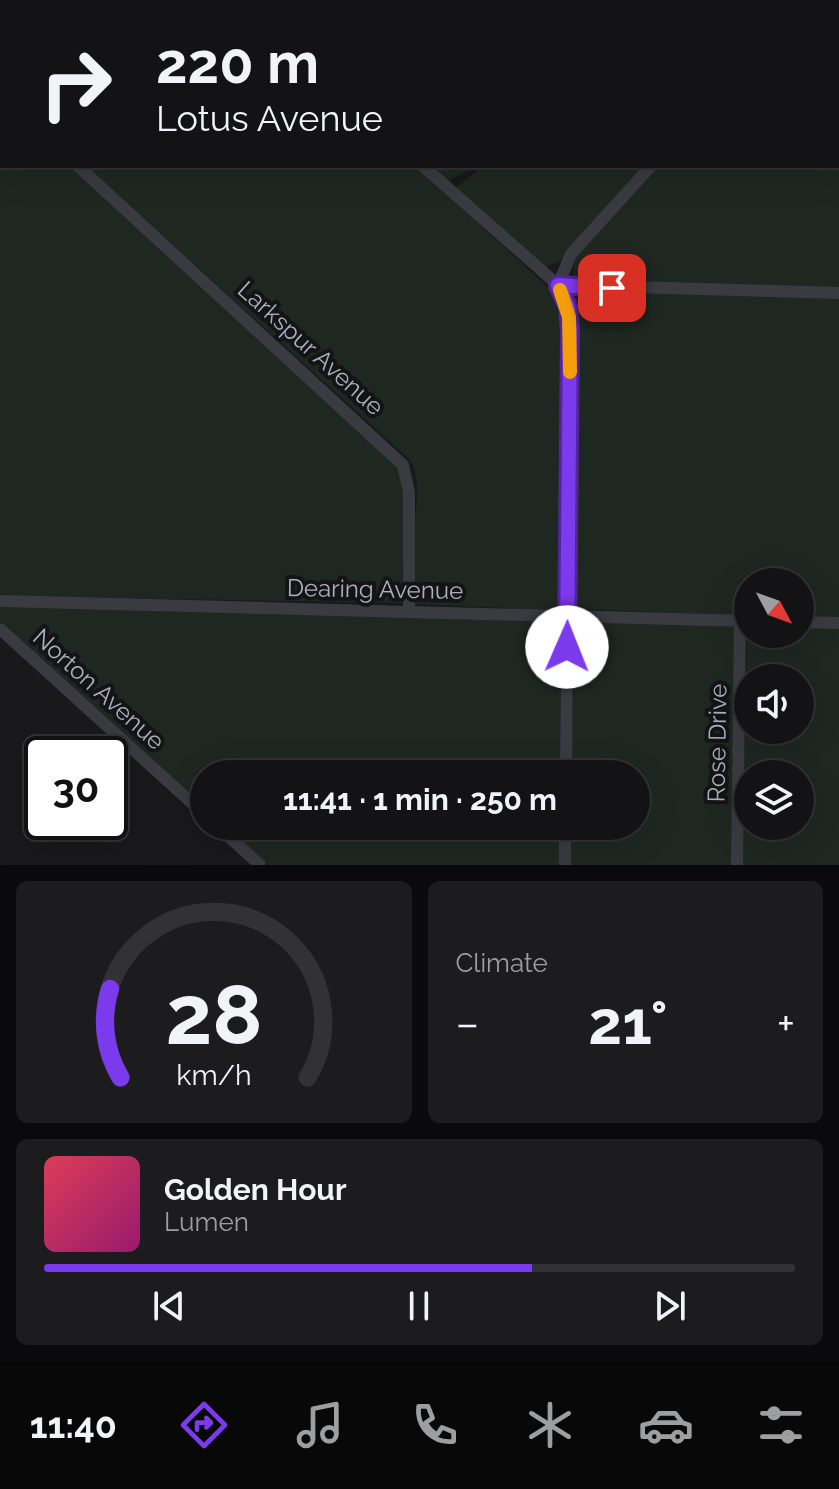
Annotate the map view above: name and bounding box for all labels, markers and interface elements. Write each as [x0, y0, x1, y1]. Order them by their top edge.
text: 220 m [156, 30, 319, 96]
icon: right [24, 32, 128, 136]
text: Lotus Avenue [156, 97, 383, 139]
pin [578, 254, 646, 322]
icon: arrive [590, 266, 634, 310]
street label: Larkspur Avenue [232, 275, 390, 421]
north arrow [734, 568, 814, 648]
map controls [734, 568, 814, 840]
street label: Dearing Avenue [287, 573, 463, 605]
position arrow [525, 605, 609, 689]
street label: Norton Avenue [27, 622, 171, 756]
button: sound [734, 664, 814, 744]
street label: Rose Drive [701, 683, 733, 803]
speed limit sign: 30 [24, 736, 128, 840]
button: layers [734, 760, 814, 840]
text: 11:41 · 1 min · 250 m [283, 782, 557, 817]
text: Climate [456, 948, 548, 978]
text: 28 [165, 966, 262, 1063]
text: 21° [588, 988, 668, 1058]
text: − [456, 998, 479, 1049]
text: + [777, 998, 795, 1049]
text: km/h [176, 1058, 251, 1092]
text: Golden Hour [164, 1172, 347, 1207]
text: Lumen [164, 1207, 249, 1237]
icon: previous [147, 1284, 191, 1328]
icon: pause [397, 1284, 441, 1328]
icon: next [648, 1284, 692, 1328]
icon: directions [176, 1397, 232, 1453]
icon: music [292, 1397, 348, 1453]
icon: phone [407, 1397, 463, 1453]
icon: climate [522, 1397, 578, 1453]
icon: car [638, 1397, 694, 1453]
icon: filters [753, 1397, 809, 1453]
text: 11:40 [30, 1404, 117, 1446]

